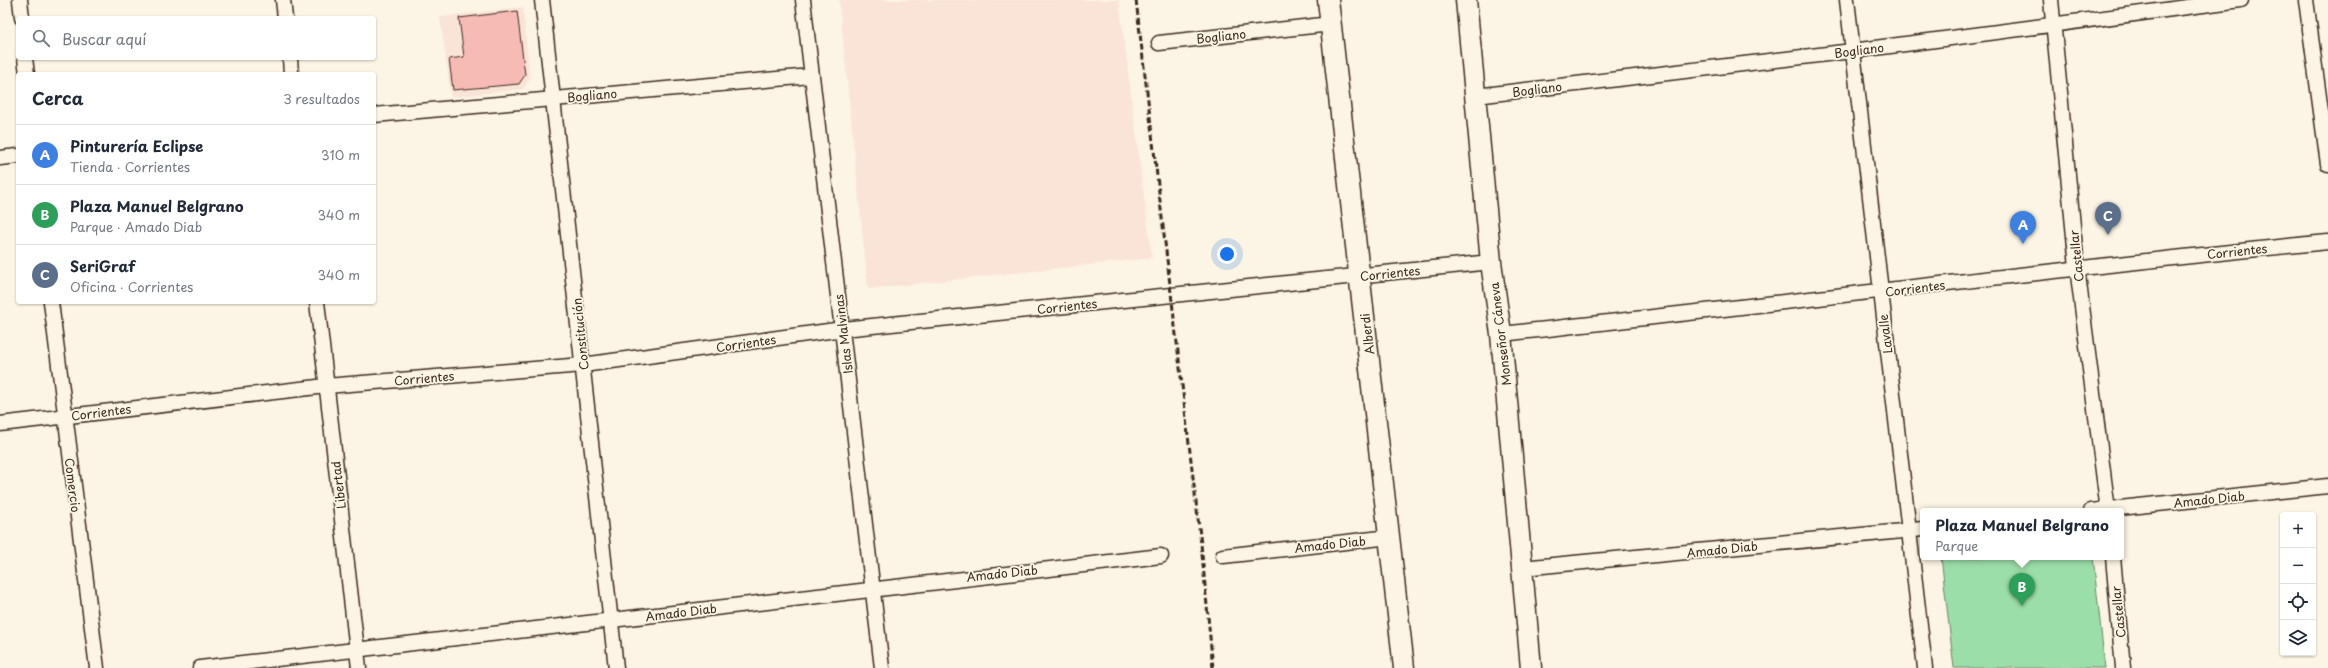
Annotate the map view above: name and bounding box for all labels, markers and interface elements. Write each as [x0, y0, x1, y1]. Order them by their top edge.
search box [16, 16, 376, 60]
street label: Bogliano [1195, 24, 1247, 48]
icon: search [30, 27, 52, 49]
text: Buscar aquí [62, 27, 146, 50]
street label: Bogliano [1833, 38, 1885, 62]
street label: Bogliano [1511, 77, 1563, 101]
street label: Bogliano [566, 84, 618, 106]
text: Cerca [32, 85, 83, 111]
text: 3 resultados [283, 89, 360, 108]
text: Pinturería Eclipse [70, 134, 203, 157]
text: A [40, 145, 50, 164]
text: 310 m [321, 145, 360, 164]
text: Tienda · Corrientes [70, 157, 190, 176]
text: Plaza Manuel Belgrano [70, 194, 244, 217]
pin: C [2095, 202, 2121, 235]
text: B [41, 205, 49, 224]
text: 340 m [317, 205, 360, 224]
pin: A [2010, 211, 2036, 244]
text: Parque · Amado Diab [70, 217, 202, 236]
street label: Castellar [2064, 229, 2088, 283]
street label: Corrientes [2206, 239, 2268, 263]
your location [1217, 244, 1237, 264]
text: SeriGraf [70, 254, 135, 277]
street label: Corrientes [1359, 261, 1421, 285]
text: C [40, 265, 50, 284]
text: 340 m [317, 265, 360, 284]
street label: Corrientes [1884, 275, 1946, 301]
text: Oficina · Corrientes [70, 277, 193, 296]
street label: Monseñor Cáneva [1485, 281, 1515, 387]
street label: Islas Malvinas [829, 293, 857, 375]
street label: Corrientes [1036, 294, 1098, 318]
street label: Constitución [567, 297, 593, 371]
street label: Alberdi [1356, 312, 1378, 356]
street label: Lavalle [1874, 313, 1896, 355]
street label: Corrientes [715, 330, 778, 356]
street label: Corrientes [393, 366, 455, 390]
street label: Corrientes [70, 399, 132, 425]
street label: Comercio [61, 457, 85, 514]
street label: Libertad [326, 460, 350, 510]
street label: Amado Diab [2172, 486, 2246, 512]
popup [1920, 508, 2124, 560]
map controls [2280, 512, 2316, 656]
button: + [2280, 512, 2316, 548]
text: Plaza Manuel Belgrano [1935, 513, 2109, 536]
street label: Amado Diab [1293, 531, 1367, 557]
street label: Amado Diab [1685, 536, 1759, 562]
text: Parque [1935, 536, 1978, 555]
button: − [2280, 548, 2316, 584]
street label: Amado Diab [965, 560, 1039, 586]
pin: B [2009, 573, 2035, 606]
button: locate [2280, 584, 2316, 620]
street label: Castellar [2106, 585, 2130, 639]
street label: Amado Diab [644, 599, 718, 625]
button: layers [2280, 620, 2316, 656]

